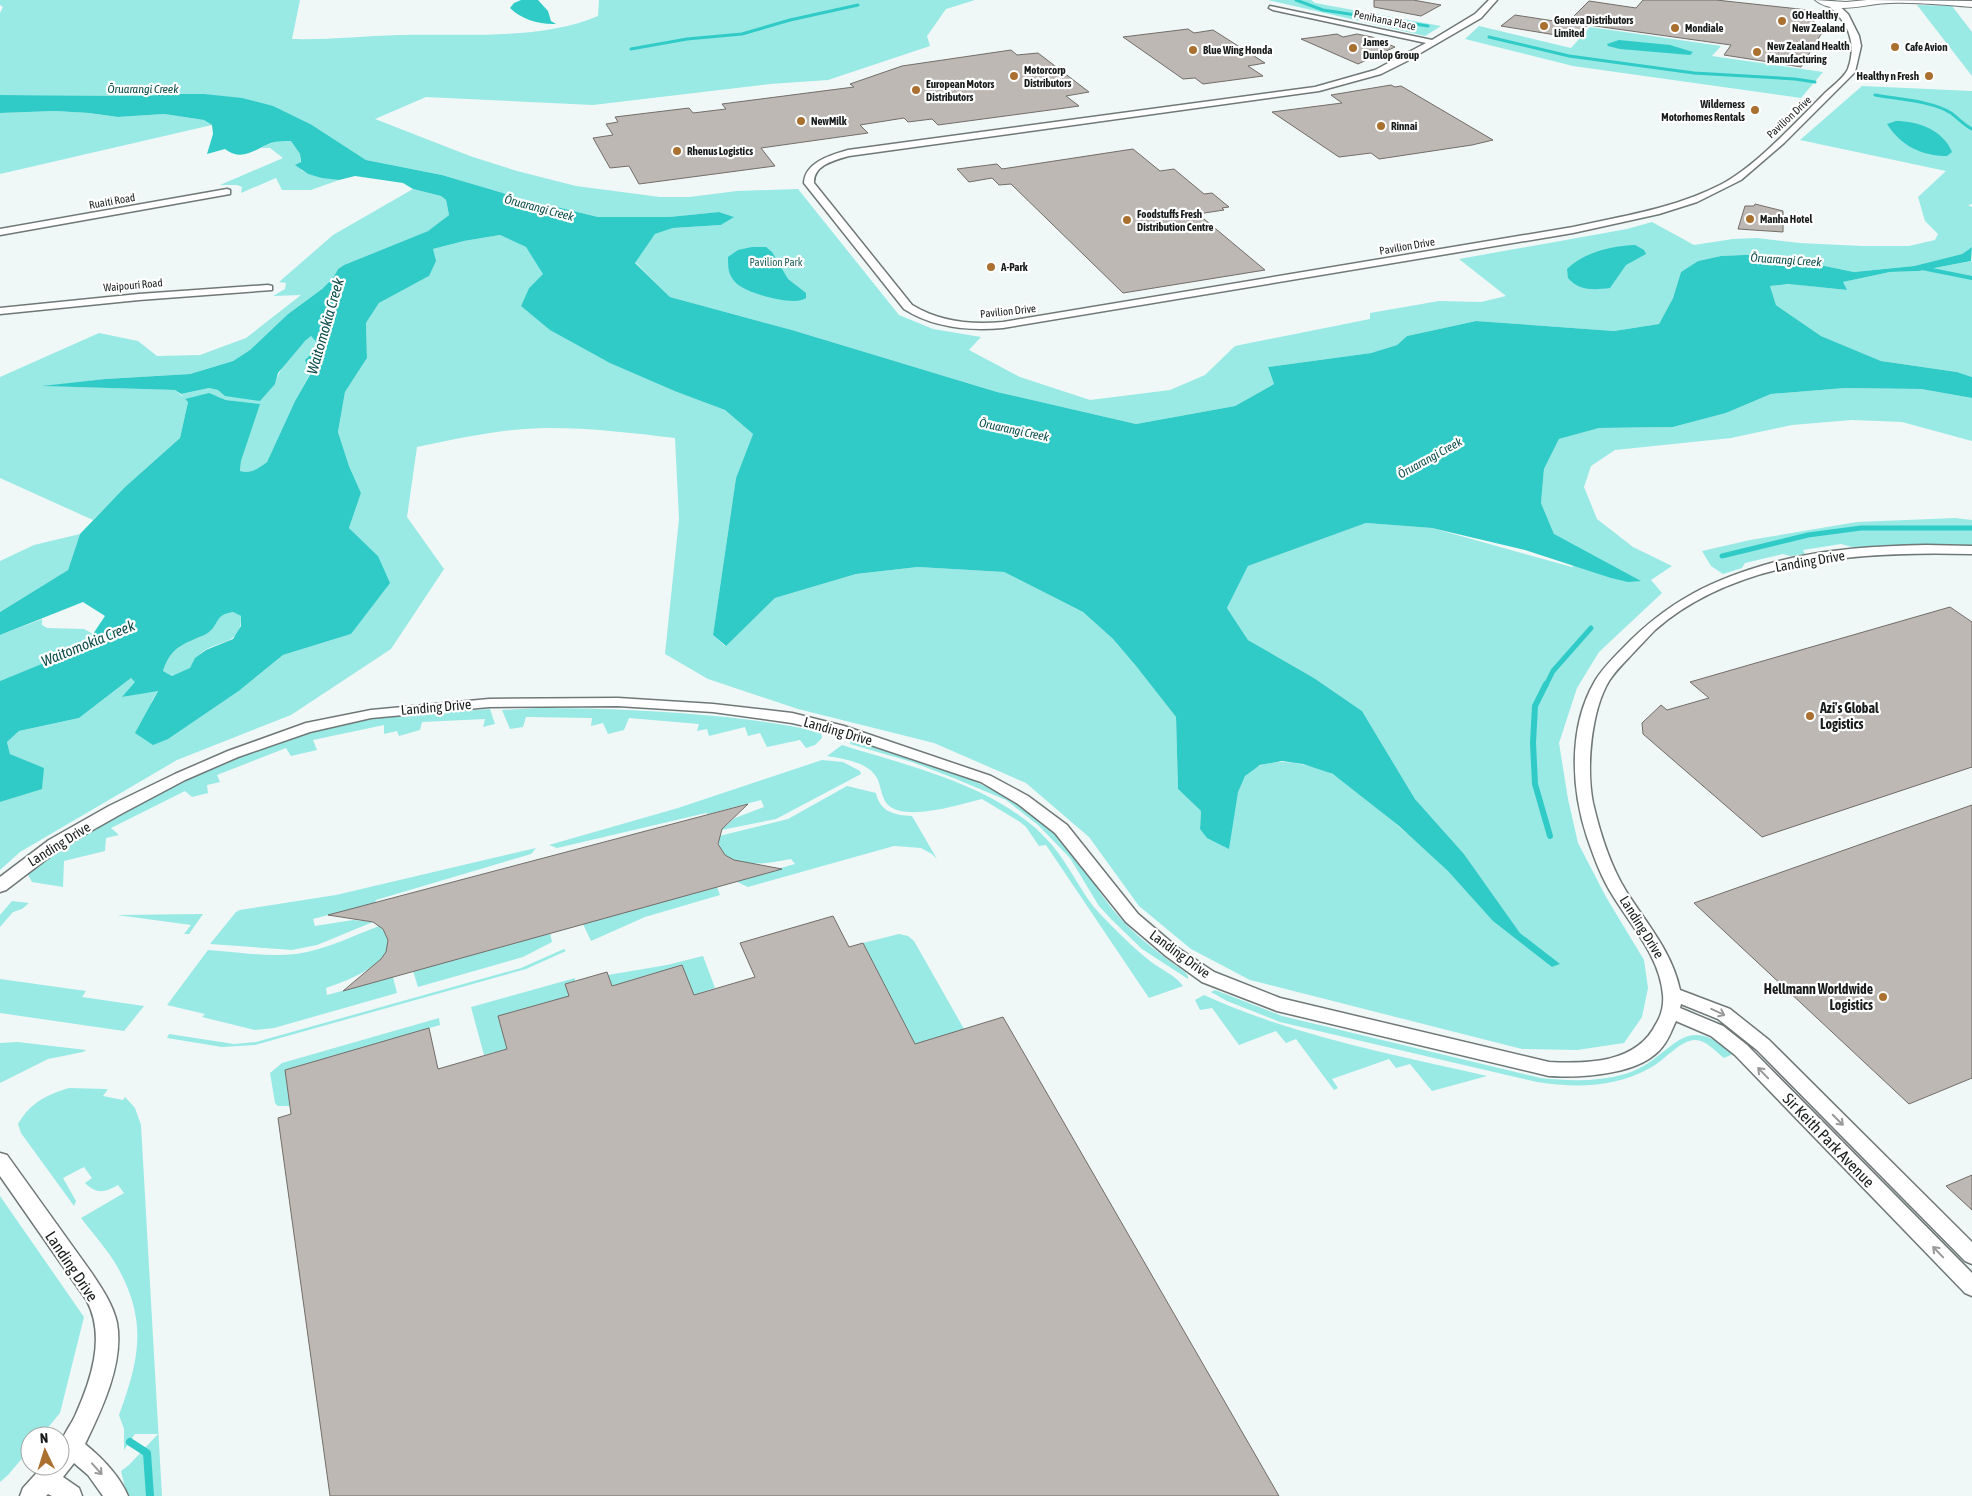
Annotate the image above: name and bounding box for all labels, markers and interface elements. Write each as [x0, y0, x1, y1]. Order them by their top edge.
street label: Penihana Place [1353, 8, 1417, 32]
place label: GO Healthy New Zealand [1792, 9, 1845, 34]
place label: Geneva Distributors Limited [1554, 14, 1634, 39]
marker: GO Healthy New Zealand [1776, 15, 1788, 27]
marker: Geneva Distributors Limited [1538, 20, 1550, 32]
marker: Mondiale [1669, 22, 1681, 34]
place label: Mondiale [1685, 22, 1724, 34]
place label: James Dunlop Group [1362, 36, 1419, 61]
place label: New Zealand Health Manufacturing [1767, 40, 1850, 65]
marker: Cafe Avion [1889, 41, 1901, 53]
place label: Cafe Avion [1905, 41, 1948, 53]
marker: James Dunlop Group [1347, 42, 1359, 54]
marker: Blue Wing Honda [1187, 44, 1199, 56]
place label: Blue Wing Honda [1203, 44, 1272, 56]
marker: New Zealand Health Manufacturing [1751, 46, 1763, 58]
place label: Motorcorp Distributors [1024, 64, 1072, 89]
marker: Motorcorp Distributors [1008, 70, 1020, 82]
place label: Healthy n Fresh [1857, 70, 1919, 82]
marker: Healthy n Fresh [1923, 70, 1935, 82]
place label: European Motors Distributors [926, 78, 995, 103]
water label: Ōruarangi Creek [107, 82, 179, 96]
marker: European Motors Distributors [910, 84, 922, 96]
street label: Pavilion Drive [1764, 93, 1814, 141]
place label: Wilderness Motorhomes Rentals [1661, 98, 1745, 123]
marker: Wilderness Motorhomes Rentals [1749, 104, 1761, 116]
marker: NewMilk [795, 115, 807, 127]
place label: NewMilk [811, 115, 847, 127]
marker: Rinnai [1375, 120, 1387, 132]
place label: Rinnai [1391, 120, 1418, 132]
marker: Rhenus Logistics [671, 145, 683, 157]
place label: Rhenus Logistics [687, 145, 753, 157]
street label: Ruaiti Road [88, 191, 136, 211]
water label: Ōruarangi Creek [503, 192, 576, 224]
place label: Foodstuffs Fresh Distribution Centre [1137, 208, 1213, 233]
marker: Manha Hotel [1744, 213, 1756, 225]
place label: Manha Hotel [1760, 213, 1813, 225]
marker: Foodstuffs Fresh Distribution Centre [1121, 214, 1133, 226]
street label: Pavilion Drive [1378, 235, 1436, 257]
water label: Ōruarangi Creek [1750, 251, 1823, 270]
park label: Pavilion Park [749, 256, 803, 268]
marker: A-Park [985, 261, 997, 273]
place label: A-Park [1000, 261, 1028, 273]
street label: Waipouri Road [103, 276, 163, 294]
water label: Waitomokia Creek [303, 276, 347, 376]
street label: Pavilion Drive [979, 302, 1037, 320]
water label: Ōruarangi Creek [978, 416, 1051, 444]
water label: Ōruarangi Creek [1396, 434, 1465, 481]
street label: Landing Drive [1774, 547, 1846, 575]
water label: Waitomokia Creek [39, 616, 138, 669]
street label: Landing Drive [400, 696, 472, 718]
place label: Azi's Global Logistics [1819, 700, 1879, 732]
marker: Azi's Global Logistics [1804, 710, 1816, 722]
street label: Landing Drive [802, 714, 874, 748]
street label: Landing Drive [25, 819, 93, 869]
street label: Landing Drive [1617, 893, 1667, 961]
street label: Landing Drive [1147, 927, 1213, 981]
place label: Hellmann Worldwide Logistics [1764, 981, 1873, 1013]
marker: Hellmann Worldwide Logistics [1877, 991, 1889, 1003]
one-way arrow [1710, 1007, 1725, 1017]
one-way arrow [1757, 1067, 1769, 1079]
street label: Sir Keith Park Avenue [1780, 1089, 1878, 1191]
one-way arrow [1832, 1114, 1844, 1126]
street label: Landing Drive [41, 1228, 102, 1305]
one-way arrow [1932, 1246, 1944, 1258]
north arrow [20, 1426, 70, 1476]
text: N [39, 1430, 49, 1446]
one-way arrow [91, 1463, 103, 1476]

